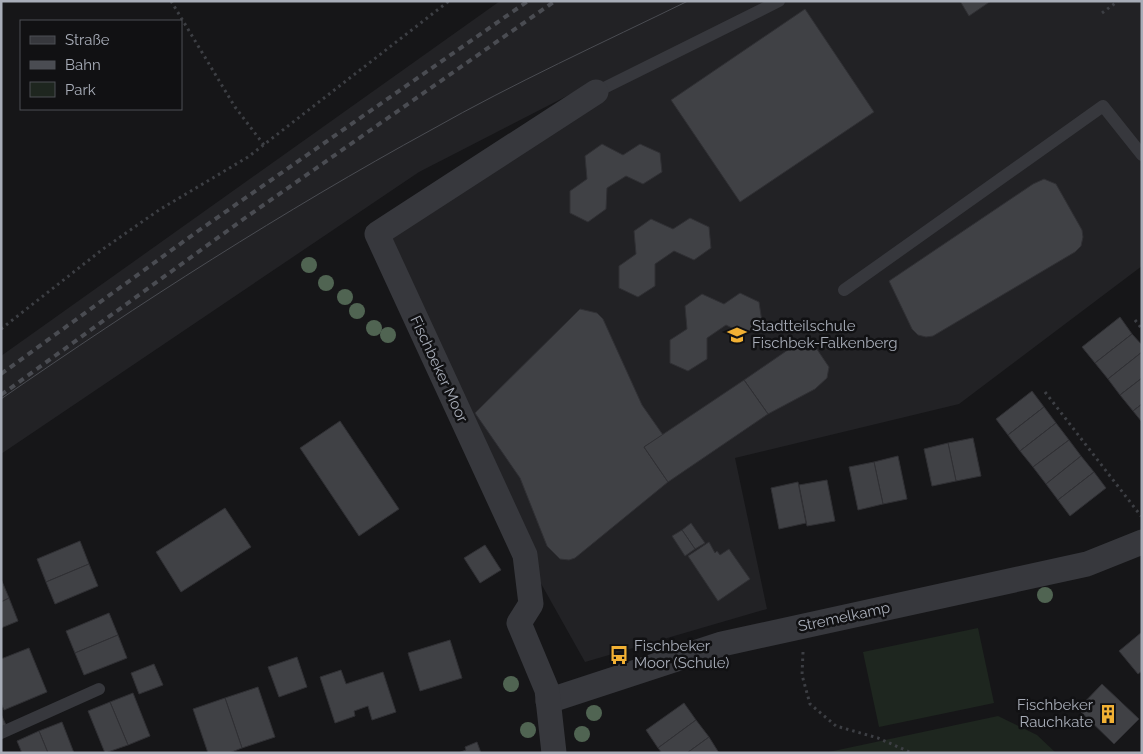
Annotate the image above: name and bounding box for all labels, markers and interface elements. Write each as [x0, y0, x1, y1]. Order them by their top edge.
legend [20, 20, 182, 110]
text: Straße [65, 31, 110, 49]
text: Bahn [65, 56, 101, 74]
text: Park [65, 81, 96, 99]
street label: Fischbeker Moor [406, 313, 472, 426]
place label: Stadtteilschule Fischbek-Falkenberg [752, 317, 898, 352]
school or university icon: Stadtteilschule Fischbek-Falkenberg [726, 324, 748, 346]
street label: Stremelkamp [796, 598, 892, 636]
place label: Fischbeker Moor (Schule) [634, 637, 729, 672]
bus stop icon: Fischbeker Moor (Schule) [608, 644, 630, 666]
place label: Fischbeker Rauchkate [1017, 696, 1094, 731]
building icon: Fischbeker Rauchkate [1097, 703, 1119, 725]

